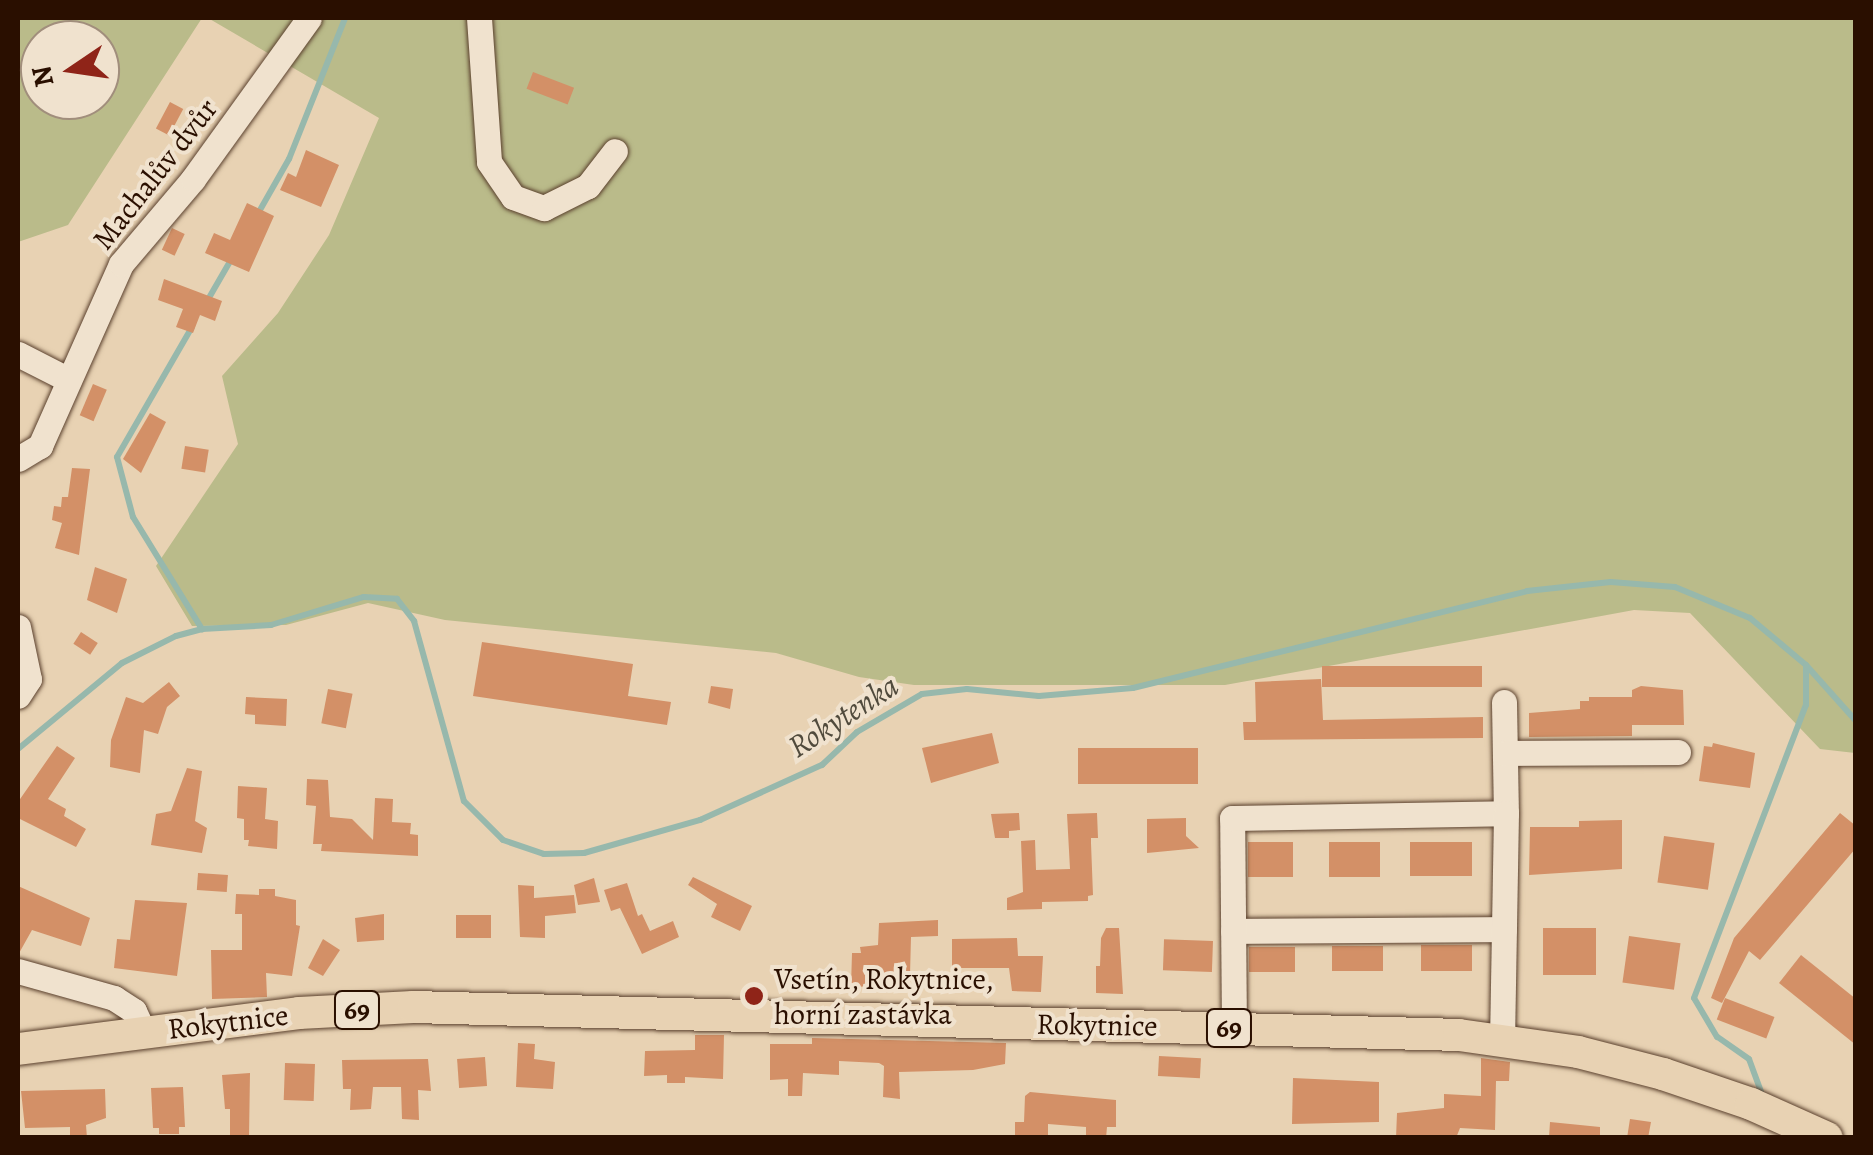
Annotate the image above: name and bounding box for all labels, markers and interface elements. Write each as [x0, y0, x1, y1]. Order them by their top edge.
north arrow [20, 20, 120, 120]
text: N [22, 62, 64, 91]
street label: Machalův dvůr [85, 91, 225, 257]
water label: Rokytenka [781, 666, 905, 766]
place label: Vsetín, Rokytnice, horní zastávka [774, 961, 994, 1032]
marker: Vsetín, Rokytnice, horní zastávka [743, 985, 765, 1007]
road number: 69 [332, 987, 382, 1033]
street label: Rokytnice [166, 997, 290, 1047]
road number: 69 [1204, 1005, 1254, 1051]
street label: Rokytnice [1036, 1006, 1158, 1044]

